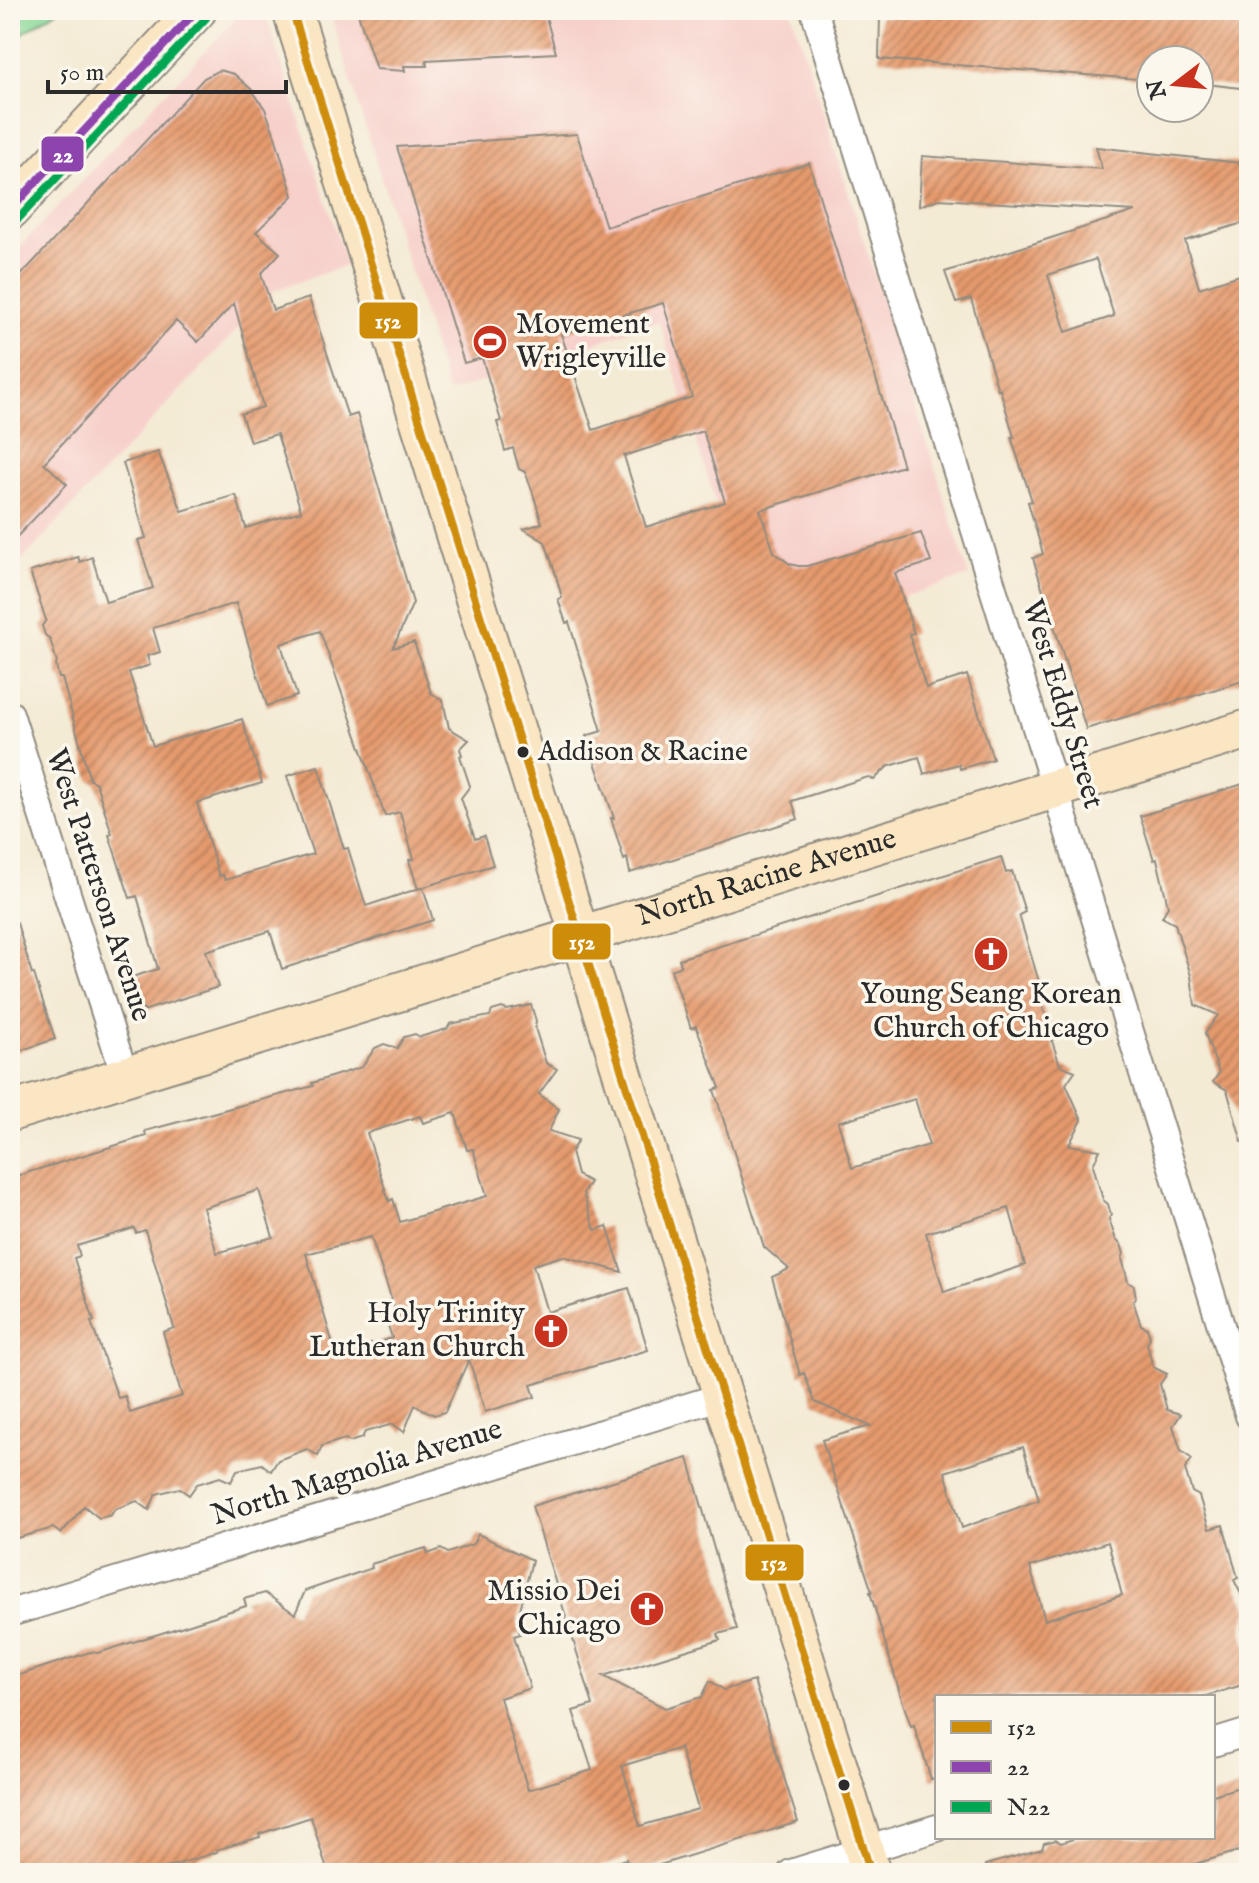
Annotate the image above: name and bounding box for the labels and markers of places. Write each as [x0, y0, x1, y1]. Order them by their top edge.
place label: Movement Wrigleyville [516, 306, 666, 378]
sports icon: Movement Wrigleyville [471, 323, 509, 361]
place label: Addison & Racine [537, 735, 748, 770]
marker: Addison & Racine [515, 744, 531, 760]
church icon: Young Seang Korean Church of Chicago [972, 935, 1010, 973]
place label: Young Seang Korean Church of Chicago [860, 976, 1122, 1048]
place label: Holy Trinity Lutheran Church [309, 1295, 525, 1367]
church icon: Holy Trinity Lutheran Church [532, 1312, 570, 1350]
place label: Missio Dei Chicago [487, 1573, 621, 1645]
church icon: Missio Dei Chicago [628, 1590, 666, 1628]
unlabelled marker [836, 1777, 852, 1793]

